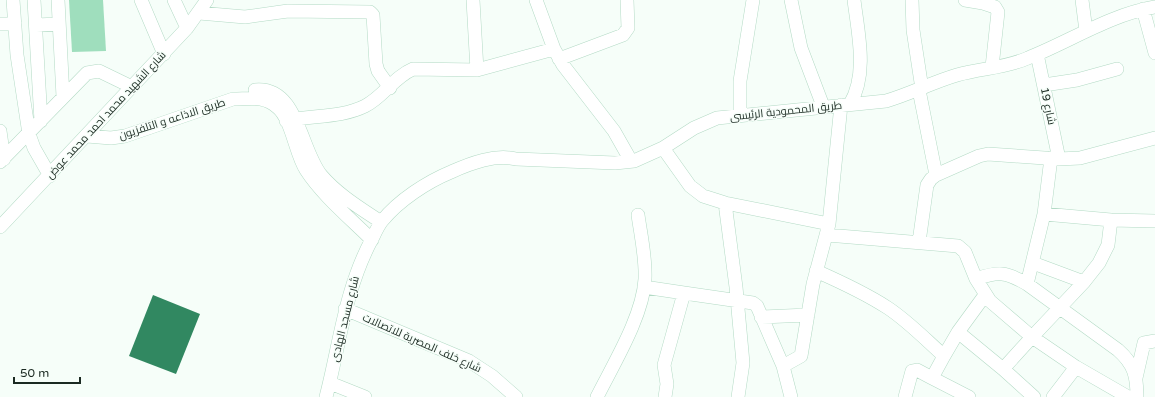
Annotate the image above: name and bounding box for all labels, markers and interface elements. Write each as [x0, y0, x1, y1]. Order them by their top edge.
street label: شارع الشهيد محمد احمد محمد عوض [43, 48, 169, 182]
street label: شارع 19 [1037, 86, 1058, 126]
street label: طريق الاذاعه و التلفزيون [117, 96, 227, 142]
street label: طريق المحمودية الرئيسى [729, 99, 843, 123]
street label: شارع مسجد الهادى [328, 275, 363, 363]
street label: شارع خلف المصرية للاتصالات [360, 311, 483, 376]
scale bar [14, 359, 80, 385]
text: 50 m [20, 366, 49, 380]

